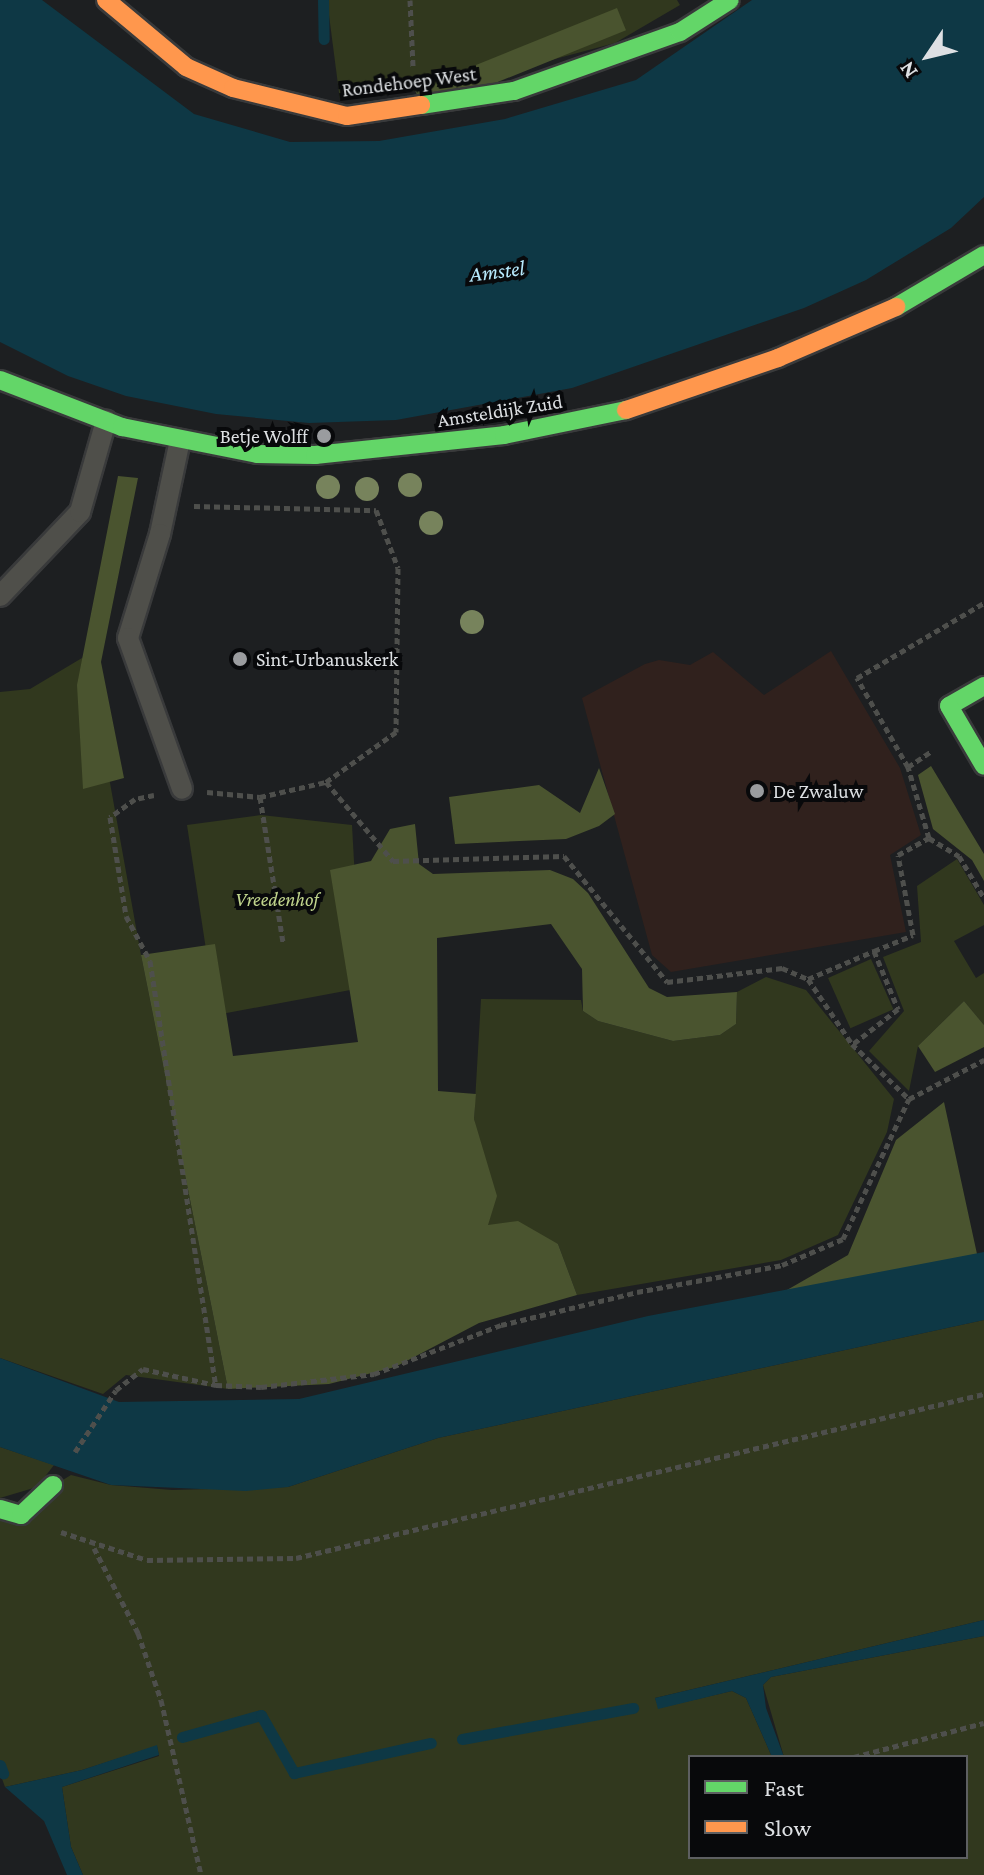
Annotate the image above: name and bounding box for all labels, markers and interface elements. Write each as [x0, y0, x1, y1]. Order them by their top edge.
north arrow [888, 16, 968, 96]
text: N [893, 57, 922, 83]
street label: Rondehoep West [340, 62, 478, 102]
water label: Amstel [468, 255, 526, 287]
street label: Amsteldijk Zuid [436, 389, 564, 433]
place label: Betje Wolff [220, 424, 308, 448]
marker: Betje Wolff [315, 427, 333, 445]
place label: Sint-Urbanuskerk [256, 647, 398, 671]
marker: Sint-Urbanuskerk [231, 650, 249, 668]
place label: De Zwaluw [773, 779, 863, 803]
marker: De Zwaluw [748, 782, 766, 800]
park label: Vreedenhof [235, 887, 319, 911]
legend [688, 1755, 968, 1859]
text: Fast [764, 1774, 804, 1801]
text: Slow [764, 1814, 811, 1841]

